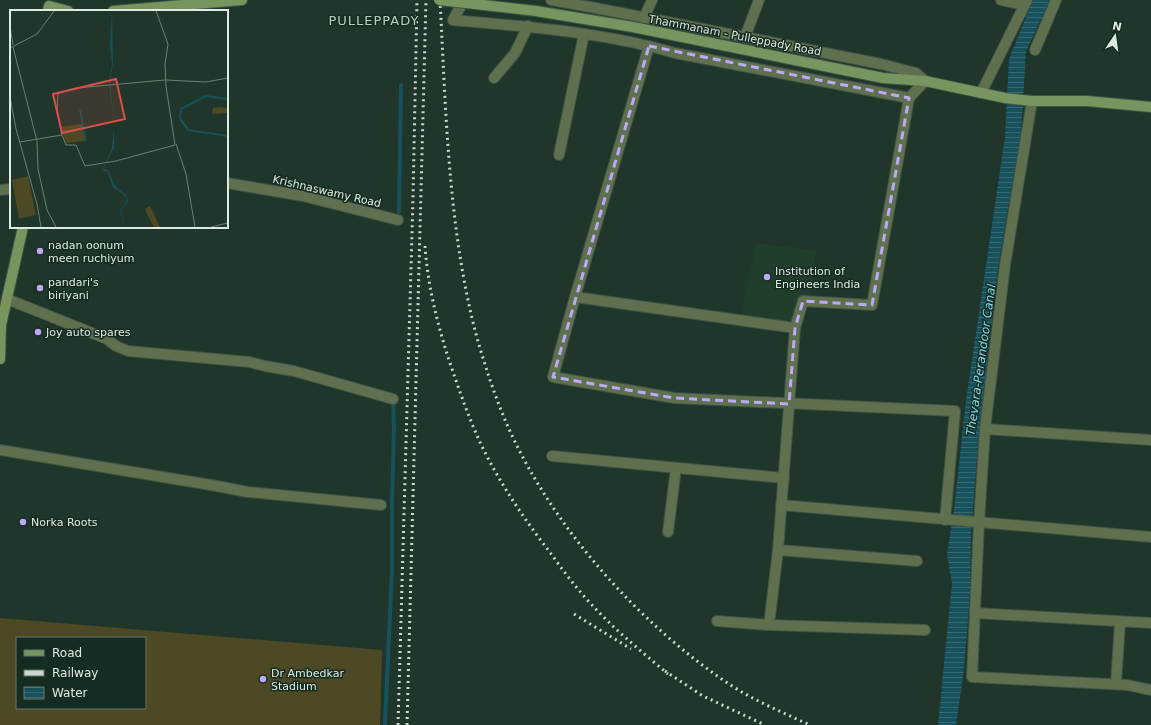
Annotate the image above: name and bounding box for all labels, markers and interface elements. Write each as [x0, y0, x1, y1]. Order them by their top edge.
inset map [10, 10, 228, 228]
street label: Thammanam - Pulleppady Road [646, 12, 822, 59]
district label: PULLEPPADY [328, 13, 420, 28]
north arrow [1095, 16, 1135, 56]
text: N [1111, 19, 1123, 34]
street label: Krishnaswamy Road [271, 173, 382, 210]
place label: nadan oonum meen ruchiyum [48, 239, 135, 265]
marker: nadan oonum meen ruchiyum [35, 246, 45, 256]
place label: Institution of Engineers India [775, 265, 860, 291]
marker: Institution of Engineers India [762, 272, 772, 282]
place label: pandari's biriyani [48, 276, 99, 302]
marker: pandari's biriyani [35, 283, 45, 293]
water label: Thevara-Perandoor Canal [963, 283, 999, 437]
place label: Joy auto spares [45, 326, 131, 339]
marker: Joy auto spares [33, 327, 43, 337]
place label: Norka Roots [31, 516, 98, 529]
marker: Norka Roots [18, 517, 28, 527]
legend [16, 637, 146, 709]
text: Road [52, 646, 82, 660]
text: Railway [52, 666, 98, 680]
place label: Dr Ambedkar Stadium [271, 667, 344, 693]
marker: Dr Ambedkar Stadium [258, 674, 268, 684]
text: Water [52, 686, 88, 700]

